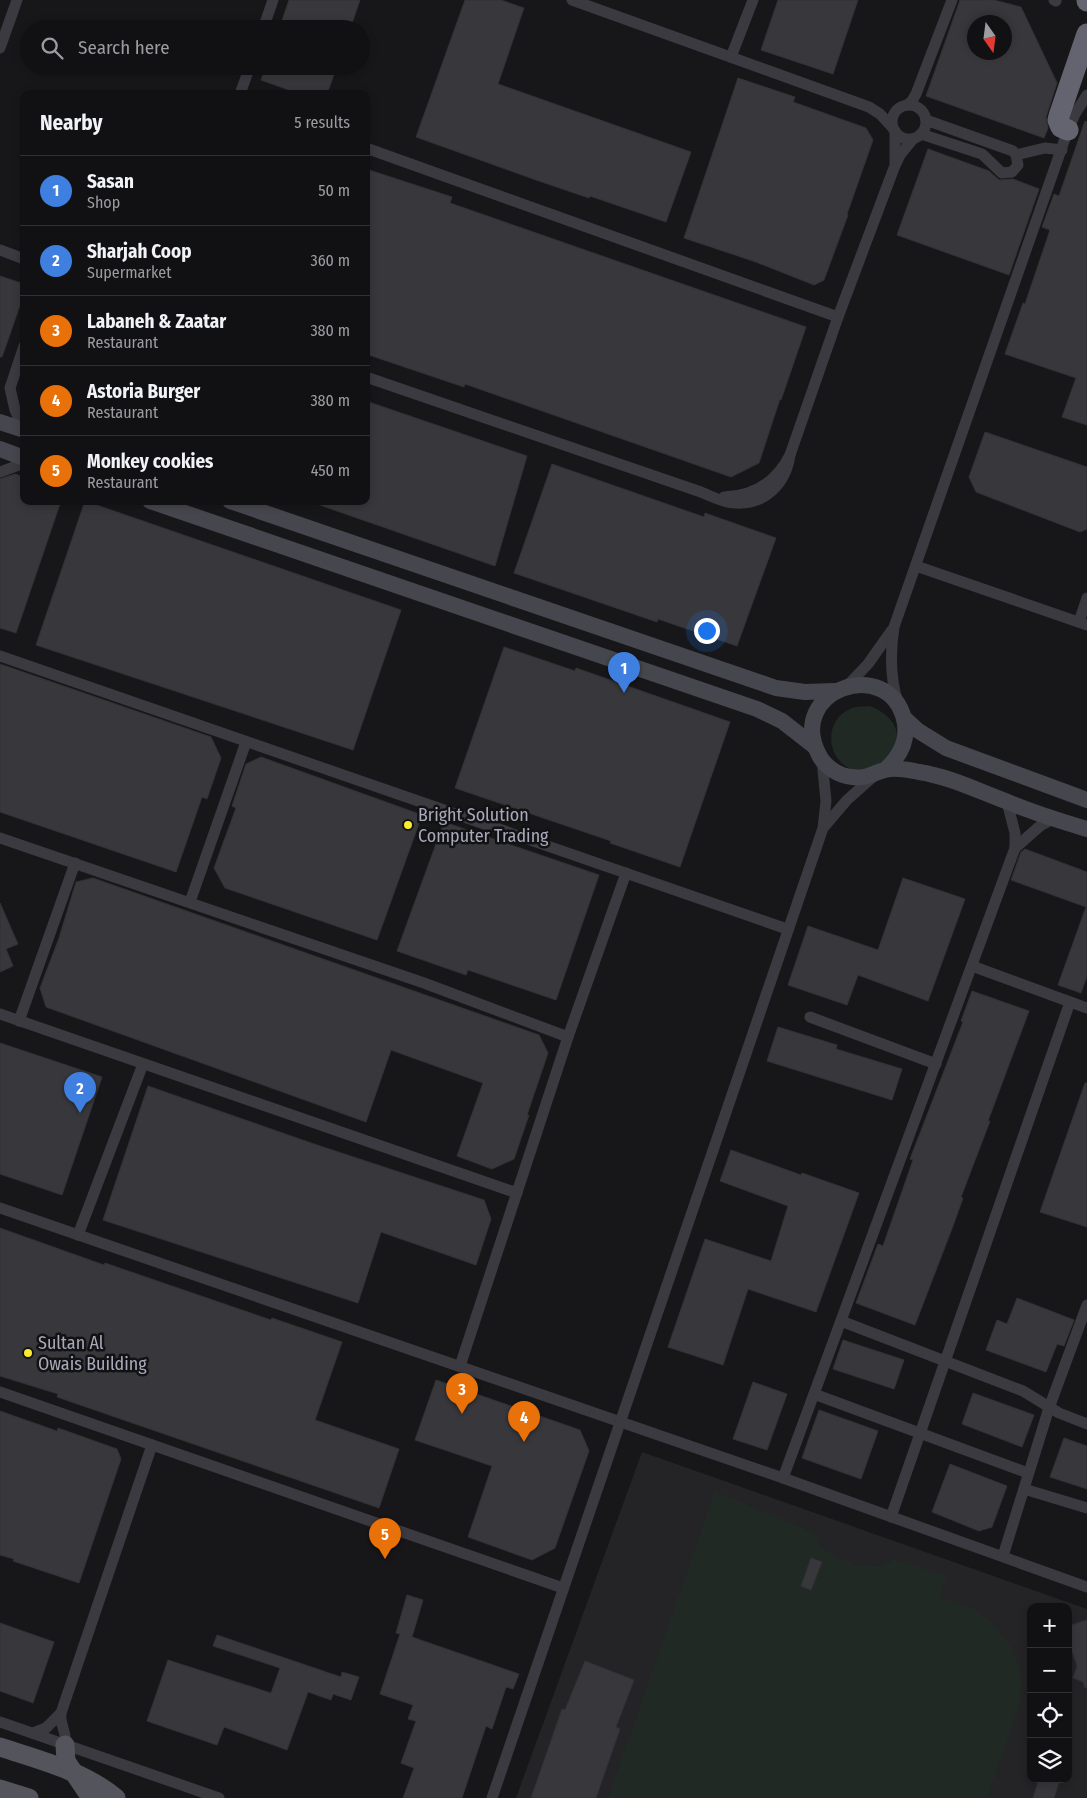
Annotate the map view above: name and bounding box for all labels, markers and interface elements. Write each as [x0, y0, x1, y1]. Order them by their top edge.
north arrow [967, 15, 1012, 60]
search box [20, 20, 370, 75]
icon: search [38, 34, 66, 62]
text: Search here [78, 36, 170, 59]
text: Nearby [40, 110, 102, 136]
text: 5 results [294, 113, 350, 132]
text: Sasan [87, 170, 134, 193]
text: 1 [53, 181, 59, 200]
text: 50 m [318, 181, 350, 200]
text: Shop [87, 193, 120, 212]
text: Sharjah Coop [87, 240, 191, 263]
text: 2 [52, 251, 60, 270]
text: 360 m [310, 251, 350, 270]
text: Supermarket [87, 263, 171, 282]
text: Labaneh & Zaatar [87, 310, 226, 333]
text: 3 [52, 321, 60, 340]
text: 380 m [310, 321, 350, 340]
text: Restaurant [87, 333, 158, 352]
text: Astoria Burger [87, 380, 200, 403]
text: 4 [52, 391, 60, 410]
text: 380 m [310, 391, 350, 410]
text: Restaurant [87, 403, 158, 422]
text: Monkey cookies [87, 450, 213, 473]
text: 5 [52, 461, 60, 480]
text: 450 m [311, 461, 350, 480]
text: Restaurant [87, 473, 158, 492]
your location [694, 618, 720, 644]
pin: 1 [608, 652, 640, 693]
place label: Bright Solution Computer Trading [418, 804, 549, 847]
marker: Bright Solution Computer Trading [402, 819, 414, 831]
pin: 2 [64, 1072, 96, 1113]
place label: Sultan Al Owais Building [38, 1332, 147, 1375]
marker: Sultan Al Owais Building [22, 1347, 34, 1359]
pin: 3 [446, 1373, 478, 1414]
pin: 4 [508, 1401, 540, 1442]
pin: 5 [369, 1518, 401, 1559]
map controls [1027, 1603, 1072, 1783]
button: + [1027, 1603, 1072, 1648]
button: − [1027, 1648, 1072, 1693]
button: locate [1027, 1693, 1072, 1738]
button: layers [1027, 1738, 1072, 1783]

